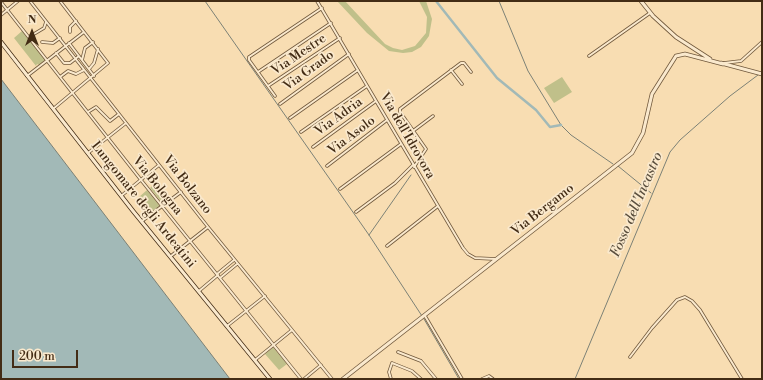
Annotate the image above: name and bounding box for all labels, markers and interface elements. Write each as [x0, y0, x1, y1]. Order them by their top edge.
north arrow [12, 12, 52, 52]
text: N [28, 13, 36, 27]
street label: Via Mestre [269, 31, 329, 79]
street label: Via Grado [281, 47, 337, 95]
street label: Via dell'Idrovora [376, 90, 438, 182]
street label: Via Adria [312, 95, 366, 139]
street label: Via Asolo [325, 113, 379, 159]
street label: Lungomare degli Ardeatini [87, 139, 199, 271]
water label: Fosso dell'Incastro [607, 150, 667, 260]
street label: Via Bolzano [159, 153, 215, 217]
street label: Via Bologna [129, 154, 185, 218]
street label: Via Bergamo [509, 181, 577, 239]
scale bar [14, 342, 80, 368]
text: 200 m [19, 349, 55, 364]

